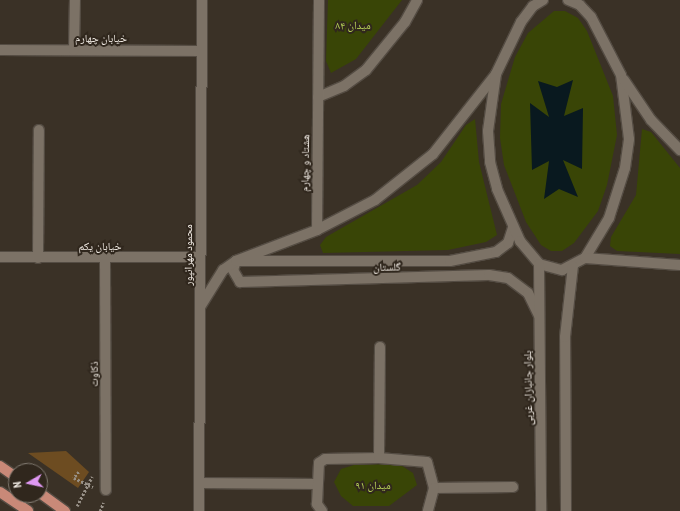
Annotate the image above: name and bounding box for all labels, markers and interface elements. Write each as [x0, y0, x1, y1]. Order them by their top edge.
park label: میدان ۸۴ [335, 18, 371, 32]
street label: خیابان چهارم [75, 31, 127, 45]
street label: هشتاد و چهارم [298, 134, 312, 192]
street label: محمود مهرانپور [181, 224, 195, 286]
street label: خیابان یکم [79, 239, 121, 253]
street label: گلستان [373, 260, 401, 274]
street label: بلوار جانبازان غربی [521, 350, 535, 426]
street label: ذکاوت [87, 361, 101, 387]
north arrow [8, 463, 48, 503]
park label: میدان ۹۱ [355, 478, 391, 492]
text: N [10, 481, 25, 489]

